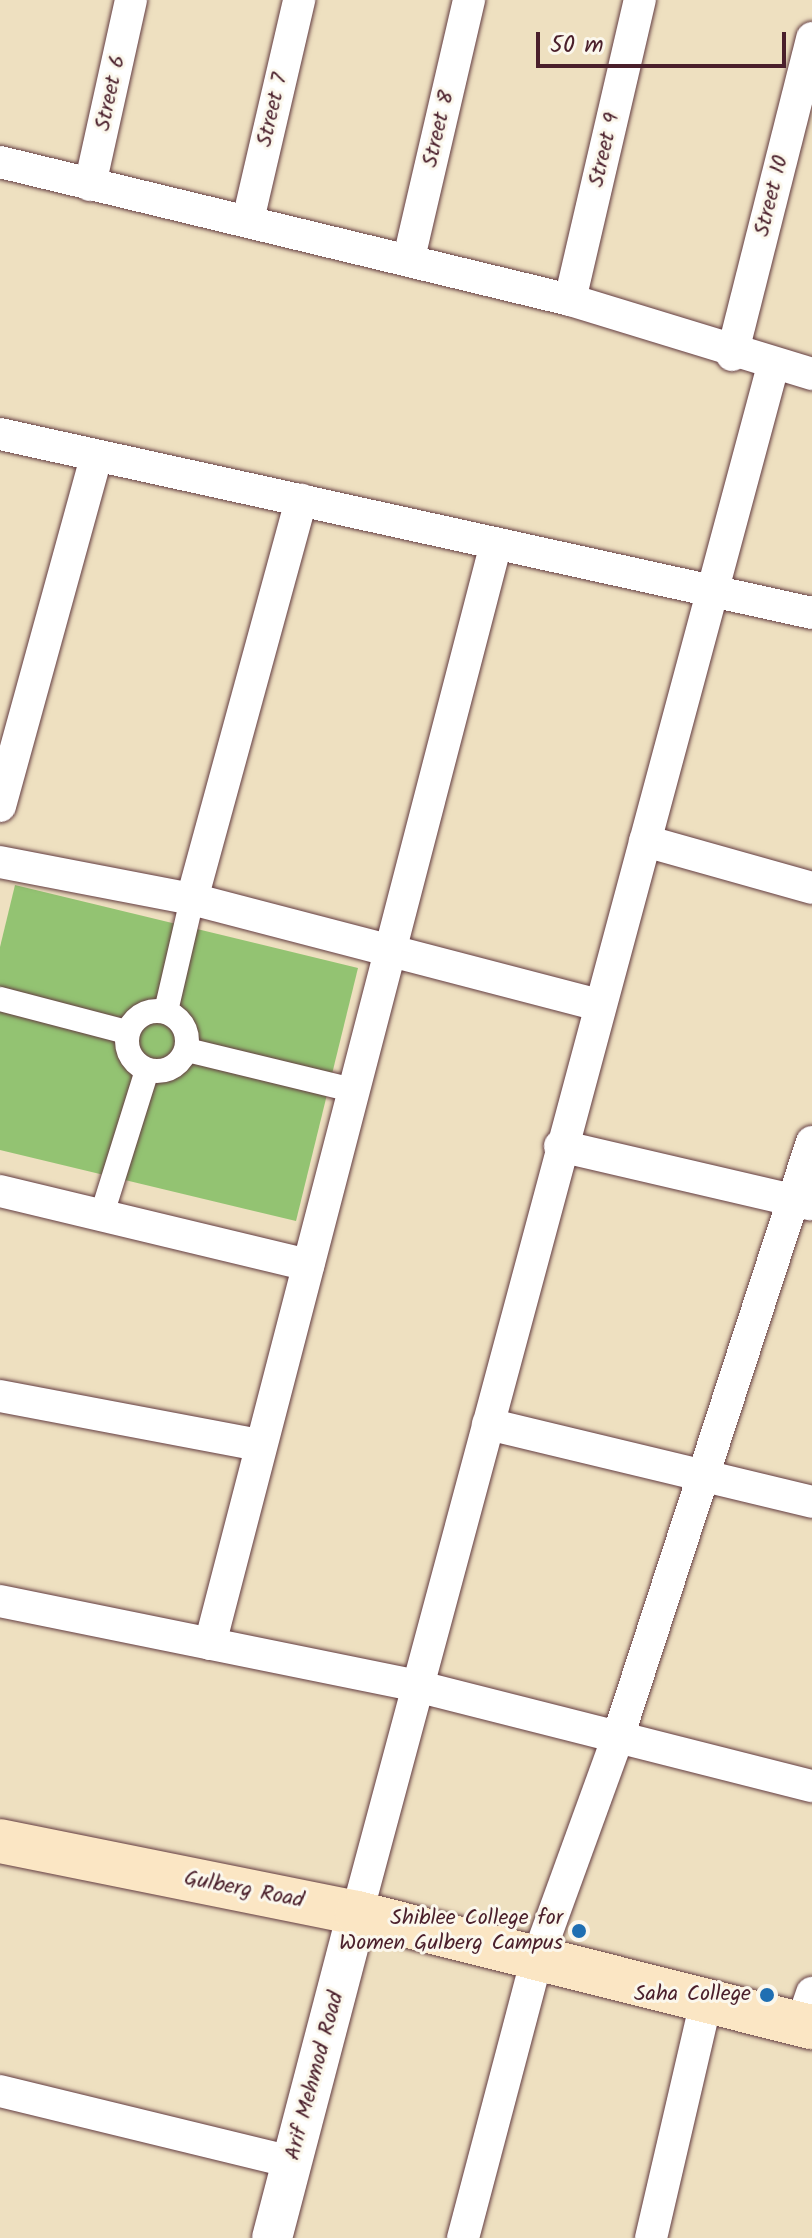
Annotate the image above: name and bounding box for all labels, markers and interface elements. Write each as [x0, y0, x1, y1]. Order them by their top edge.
scale bar [540, 16, 790, 66]
text: 50 m [550, 26, 604, 65]
street label: Street 6 [90, 53, 132, 133]
street label: Street 7 [252, 71, 294, 149]
street label: Street 8 [417, 88, 461, 170]
street label: Street 9 [584, 110, 626, 190]
street label: Street 10 [749, 153, 795, 239]
street label: Gulberg Road [182, 1865, 306, 1915]
place label: Shiblee College for Women Gulberg Campus [339, 1905, 563, 1956]
marker: Shiblee College for Women Gulberg Campus [570, 1922, 588, 1940]
place label: Saha College [634, 1982, 751, 2008]
marker: Saha College [758, 1986, 776, 2004]
street label: Arif Mehmod Road [280, 1989, 350, 2163]

